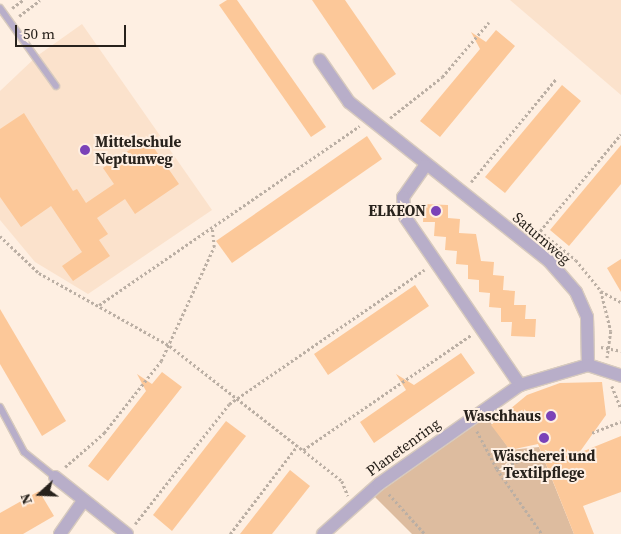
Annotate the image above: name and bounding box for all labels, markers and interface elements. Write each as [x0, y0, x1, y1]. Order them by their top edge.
scale bar [18, 15, 129, 47]
text: 50 m [23, 23, 55, 44]
place label: Mittelschule Neptunweg [95, 132, 181, 167]
marker: Mittelschule Neptunweg [79, 144, 91, 156]
place label: ELKEON [368, 202, 426, 220]
marker: ELKEON [430, 205, 442, 217]
street label: Saturnweg [509, 208, 575, 268]
place label: Waschhaus [463, 407, 541, 425]
marker: Waschhaus [545, 410, 557, 422]
street label: Planetenring [363, 414, 443, 480]
marker: Wäscherei und Textilpflege [538, 432, 550, 444]
place label: Wäscherei und Textilpflege [493, 446, 595, 481]
north arrow [15, 469, 65, 519]
text: N [15, 491, 37, 507]

